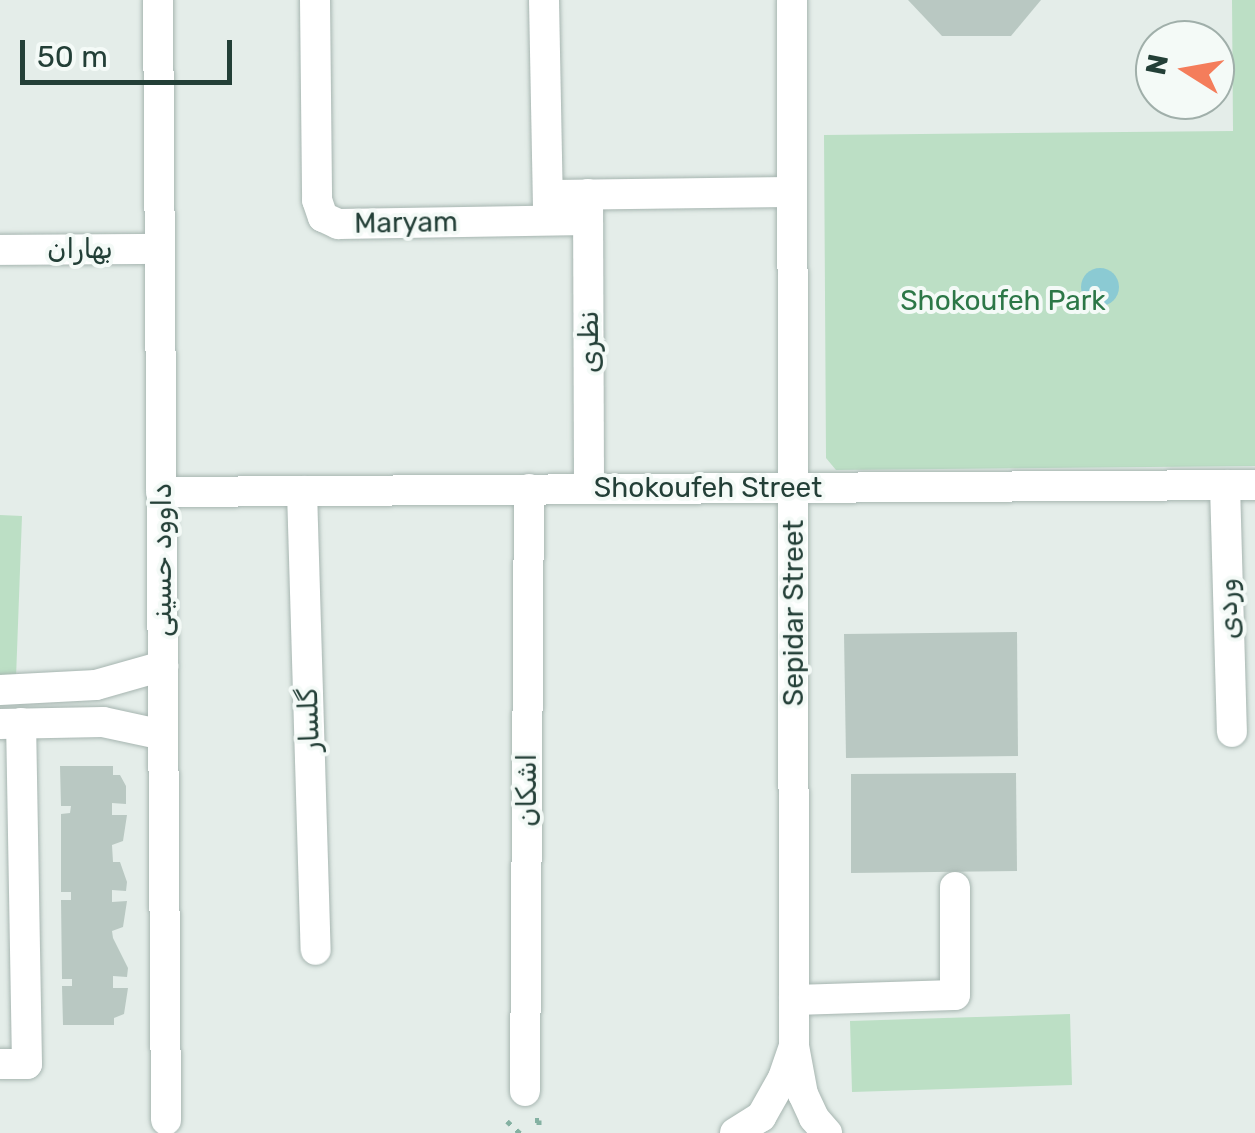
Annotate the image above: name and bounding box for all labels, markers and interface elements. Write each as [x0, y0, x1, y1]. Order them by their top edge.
scale bar [25, 20, 238, 82]
north arrow [1135, 20, 1235, 120]
text: 50 m [37, 39, 108, 75]
text: N [1139, 52, 1175, 78]
street label: Maryam [354, 205, 458, 241]
street label: بهاران [47, 232, 113, 266]
park label: Shokoufeh Park [900, 284, 1106, 318]
street label: نظری [572, 311, 606, 373]
street label: Shokoufeh Street [594, 471, 822, 505]
street label: داوود حسینی [145, 483, 179, 637]
street label: Sepidar Street [777, 519, 811, 707]
street label: وردی [1210, 578, 1246, 640]
street label: گلسار [291, 688, 327, 752]
street label: اشکان [510, 753, 544, 827]

